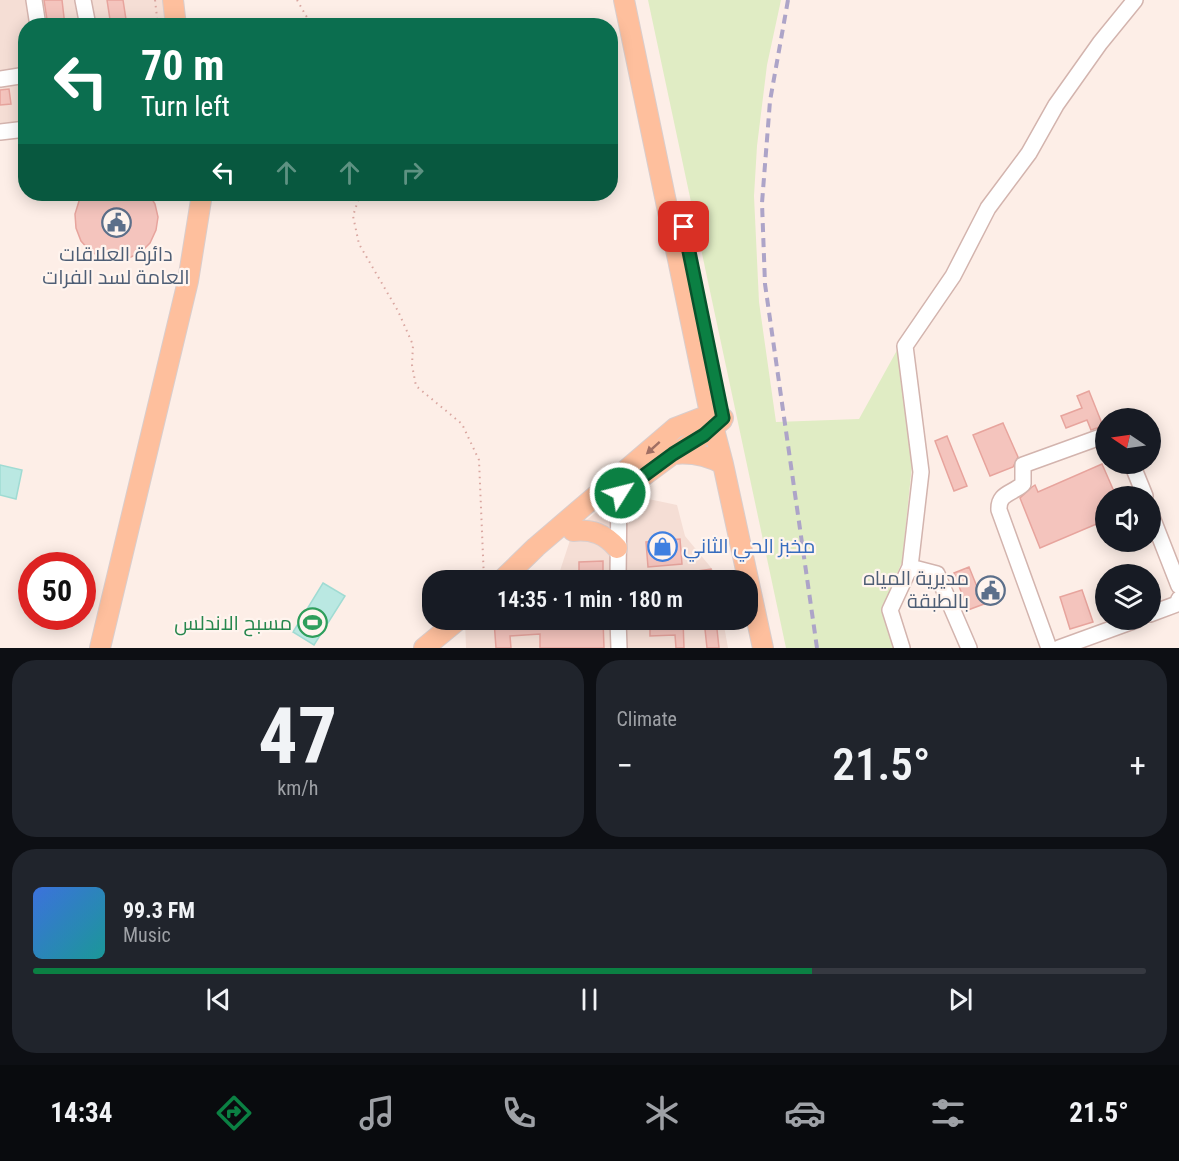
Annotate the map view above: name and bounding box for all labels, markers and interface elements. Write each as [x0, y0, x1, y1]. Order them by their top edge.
text: 70 m [141, 41, 224, 90]
icon: left [42, 42, 120, 120]
text: Turn left [141, 91, 230, 123]
icon: left [207, 156, 240, 189]
icon: ahead [270, 156, 303, 189]
icon: ahead [333, 156, 366, 189]
icon: right [396, 156, 429, 189]
pin [658, 201, 709, 252]
public building icon: دائرة العلاقات العامة لسد الفرات [100, 207, 132, 239]
icon: arrive [667, 210, 700, 243]
place label: دائرة العلاقات العامة لسد الفرات [42, 242, 190, 289]
north arrow [1095, 408, 1161, 474]
map controls [1095, 408, 1161, 630]
one-way arrow [646, 441, 661, 454]
position arrow [588, 461, 652, 525]
button: sound [1095, 486, 1161, 552]
shop icon: مخبز الحي الثاني [646, 530, 678, 562]
place label: مخبز الحي الثاني [683, 534, 815, 562]
speed limit sign: 50 [18, 552, 96, 630]
button: layers [1095, 564, 1161, 630]
place label: مديرية المياه بالطبقة [863, 566, 969, 613]
public building icon: مديرية المياه بالطبقة [974, 574, 1006, 606]
text: 14:35 · 1 min · 180 m [497, 587, 683, 612]
sports icon: مسبح الاندلس [297, 607, 329, 639]
place label: مسبح الاندلس [174, 611, 292, 637]
text: 47 [258, 691, 337, 782]
text: Climate [617, 707, 677, 731]
text: 21.5° [832, 738, 930, 791]
text: − [617, 746, 633, 785]
text: + [1130, 746, 1146, 785]
text: km/h [277, 776, 318, 800]
text: 99.3 FM [123, 898, 195, 923]
text: Music [123, 923, 171, 947]
icon: previous [202, 983, 235, 1016]
icon: pause [573, 983, 606, 1016]
icon: next [944, 983, 977, 1016]
icon: directions [213, 1092, 255, 1134]
icon: music [356, 1092, 398, 1134]
icon: phone [498, 1092, 540, 1134]
icon: climate [641, 1092, 683, 1134]
icon: car [784, 1092, 826, 1134]
icon: filters [927, 1092, 969, 1134]
text: 14:34 [50, 1097, 112, 1129]
text: 21.5° [1069, 1097, 1129, 1129]

